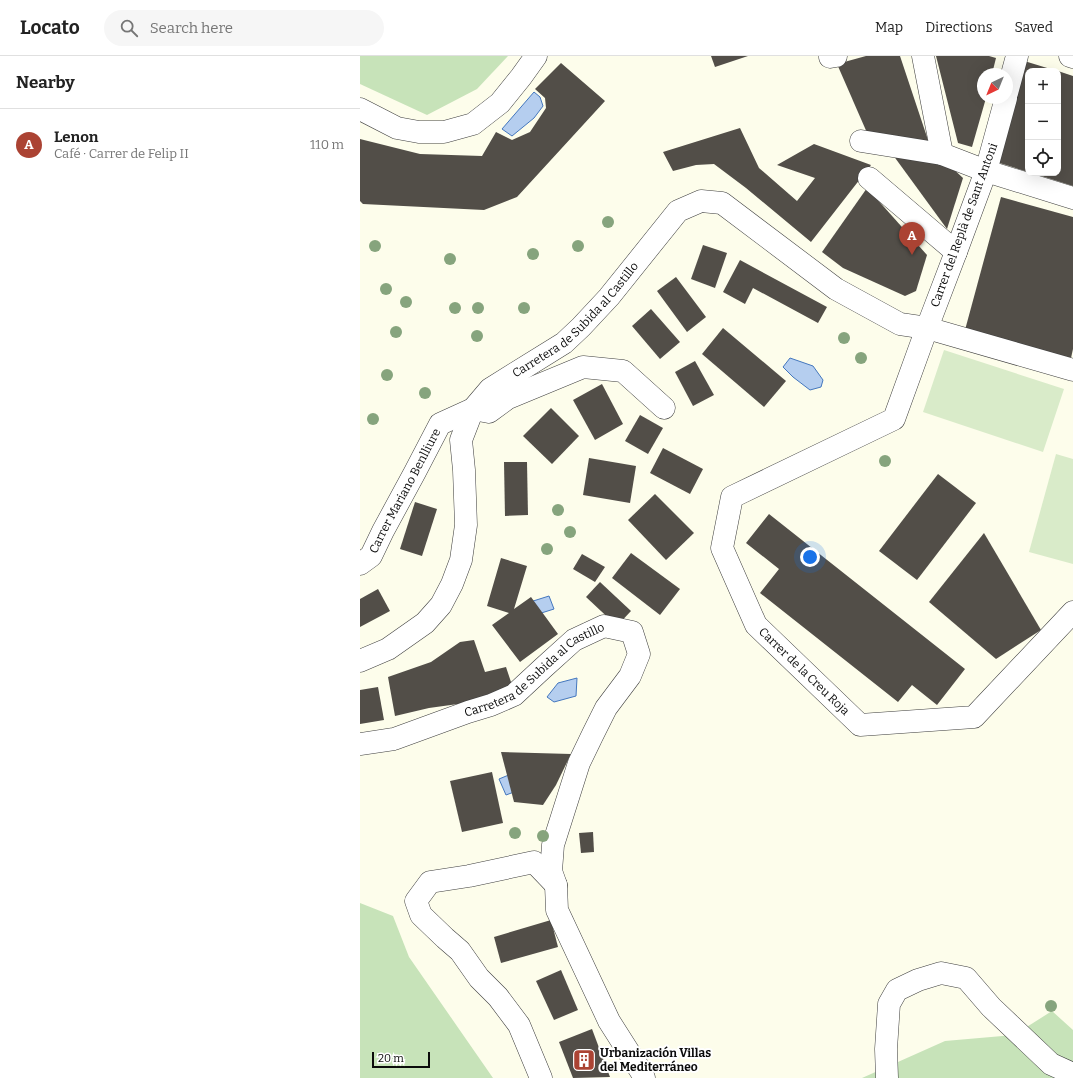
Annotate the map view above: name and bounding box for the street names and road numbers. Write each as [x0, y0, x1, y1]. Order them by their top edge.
street label: Carrer del Replà de Sant Antoni [928, 141, 1000, 309]
street label: Carretera de Subida al Castillo [510, 259, 641, 380]
street label: Carrer Mariano Benlliure [366, 426, 443, 556]
street label: Carretera de Subida al Castillo [463, 620, 607, 720]
street label: Carrer de la Creu Roja [756, 625, 853, 718]

